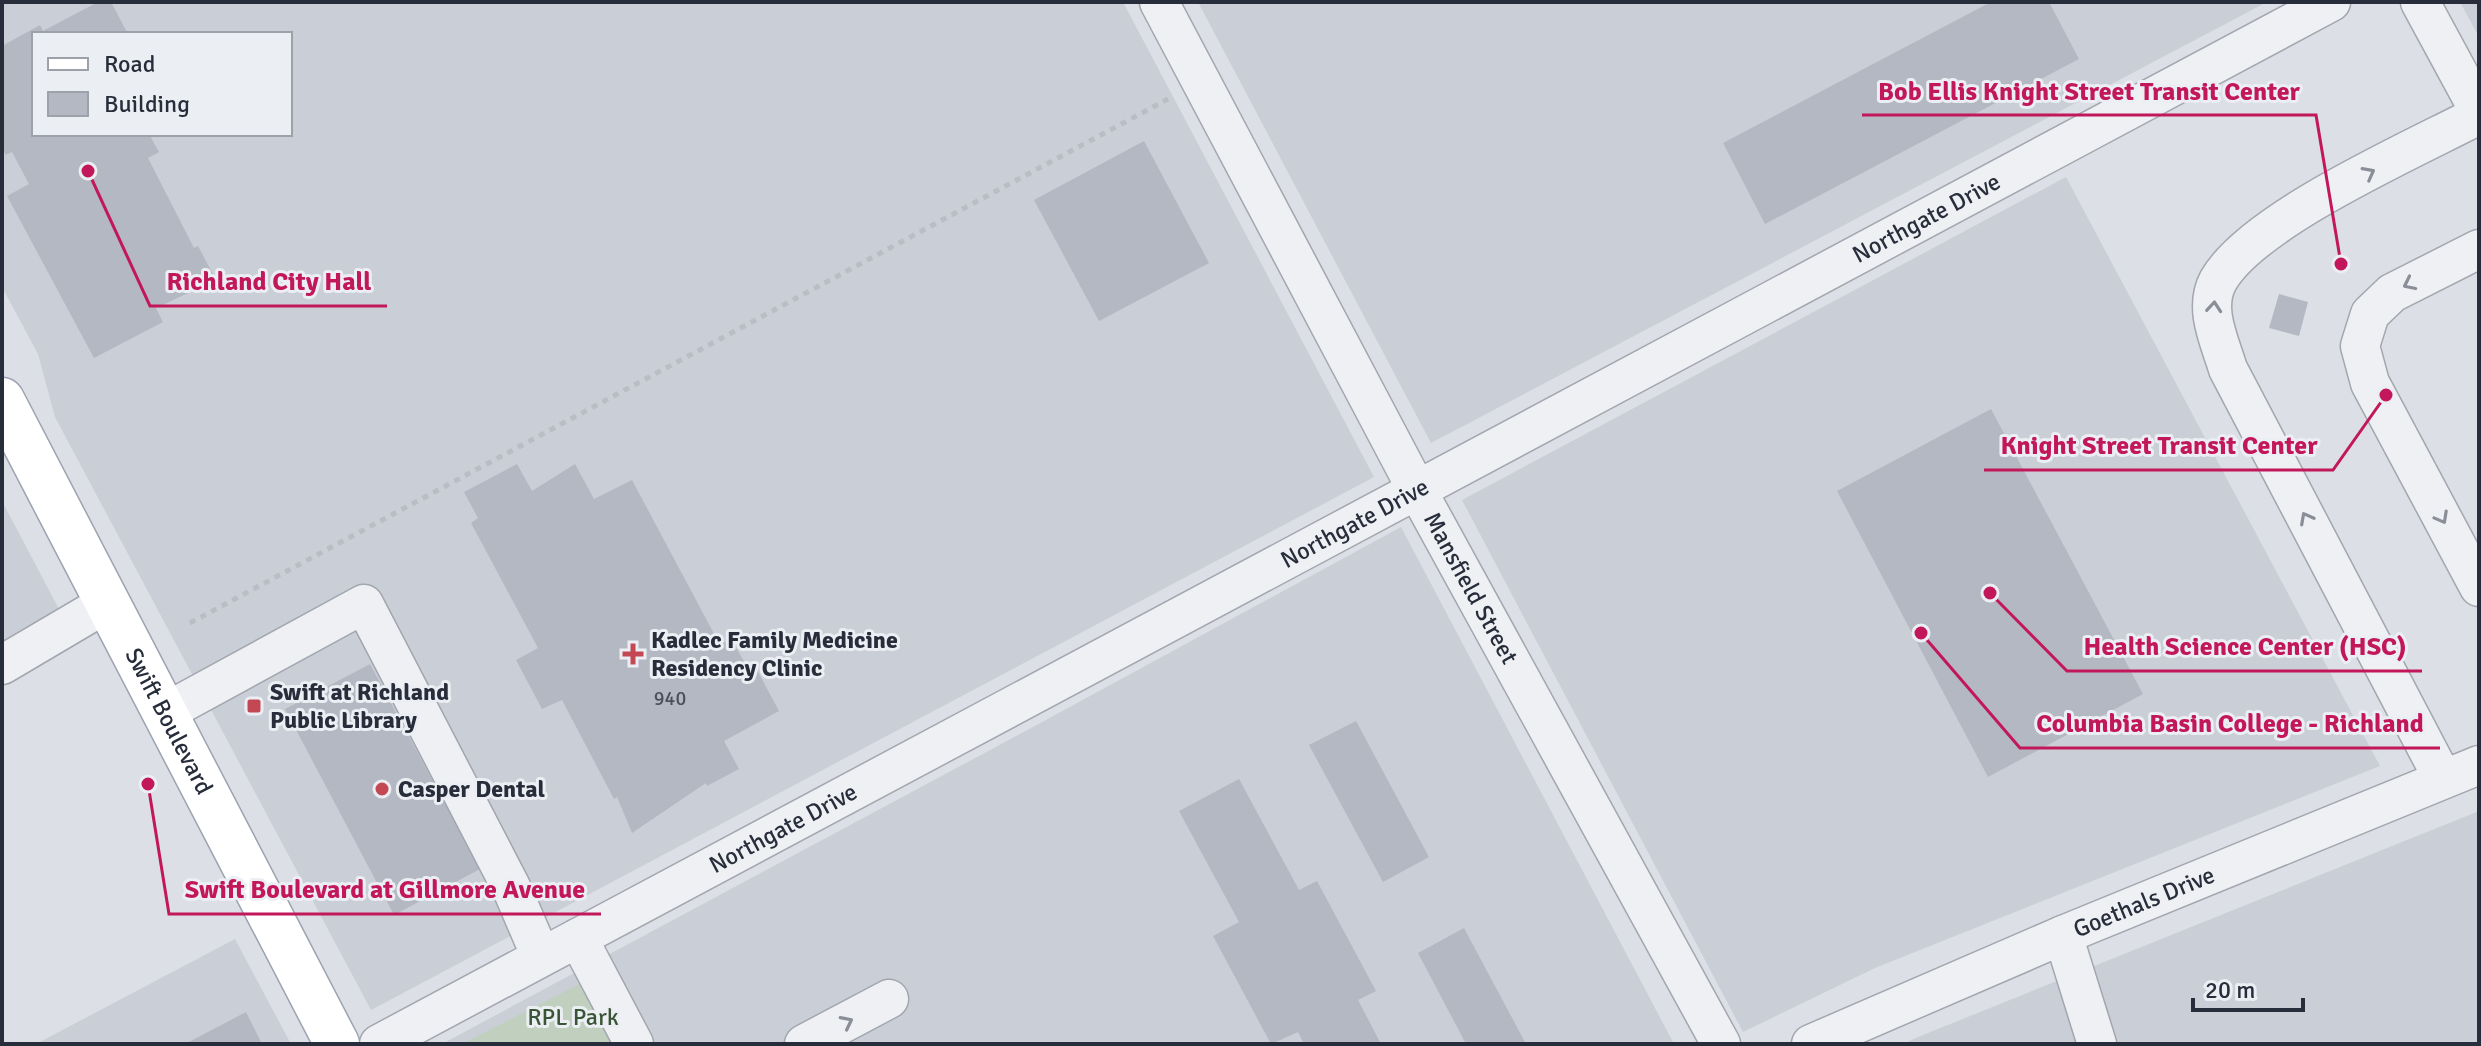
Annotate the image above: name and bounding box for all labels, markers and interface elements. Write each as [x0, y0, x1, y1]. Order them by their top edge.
legend [32, 32, 292, 136]
text: Road [104, 49, 155, 79]
callout: Bob Ellis Knight Street Transit Center [1862, 65, 2316, 115]
text: Bob Ellis Knight Street Transit Center [1878, 76, 2301, 108]
text: Building [104, 89, 190, 119]
street label: Northgate Drive [1847, 166, 2005, 270]
one-way arrow [2360, 168, 2375, 183]
callout: Richland City Hall [150, 256, 387, 306]
text: Richland City Hall [166, 266, 372, 298]
one-way arrow [2403, 274, 2418, 290]
one-way arrow [2205, 300, 2222, 313]
callout: Knight Street Transit Center [1984, 420, 2333, 470]
text: Knight Street Transit Center [2000, 430, 2318, 462]
street label: Northgate Drive [1276, 471, 1434, 575]
street label: Mansfield Street [1417, 507, 1525, 669]
one-way arrow [2432, 510, 2447, 525]
one-way arrow [2301, 512, 2316, 526]
callout: Health Science Center (HSC) [2067, 621, 2422, 671]
place label: Kadlec Family Medicine Residency Clinic [651, 625, 898, 683]
text: Health Science Center (HSC) [2084, 631, 2406, 663]
street label: Swift Boulevard [119, 643, 220, 800]
marker: Kadlec Family Medicine Residency Clinic [622, 643, 644, 665]
place label: Swift at Richland Public Library [270, 677, 449, 735]
house number: 940 [654, 686, 686, 711]
marker: Swift at Richland Public Library [245, 697, 263, 715]
callout: Columbia Basin College - Richland [2020, 698, 2440, 748]
text: Columbia Basin College - Richland [2036, 708, 2424, 740]
place label: Casper Dental [398, 774, 546, 804]
street label: Northgate Drive [704, 777, 862, 880]
marker: Casper Dental [373, 780, 391, 798]
street label: Goethals Drive [2069, 860, 2219, 944]
callout: Swift Boulevard at Gillmore Avenue [169, 864, 601, 914]
text: Swift Boulevard at Gillmore Avenue [185, 874, 585, 906]
scale bar [2193, 962, 2303, 1012]
text: 20 m [2205, 975, 2255, 1005]
park label: RPL Park [527, 1002, 619, 1032]
one-way arrow [838, 1016, 853, 1031]

